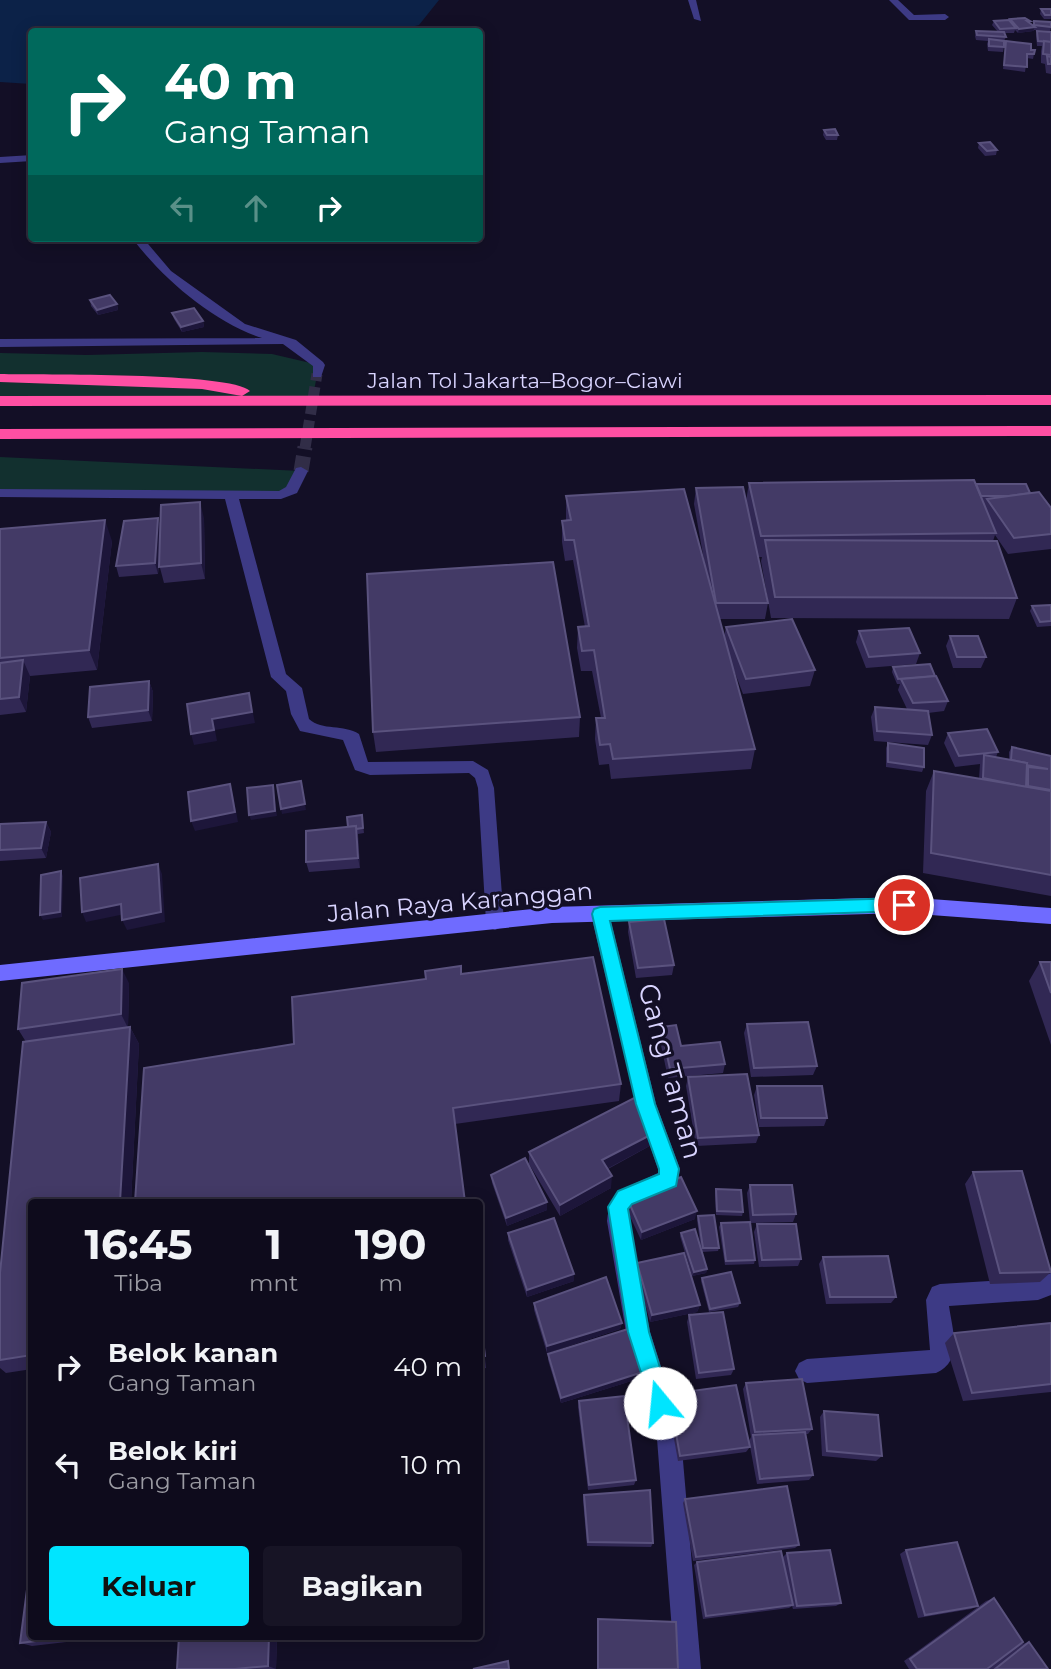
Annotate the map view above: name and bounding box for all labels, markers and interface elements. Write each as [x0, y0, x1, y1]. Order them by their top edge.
text: 40 m [164, 52, 296, 111]
icon: right [49, 56, 140, 147]
text: Gang Taman [164, 112, 370, 151]
icon: left [164, 189, 202, 227]
icon: ahead [237, 189, 275, 227]
icon: right [310, 189, 348, 227]
street label: Jalan Tol Jakarta–Bogor–Ciawi [366, 368, 683, 393]
pin [874, 875, 934, 935]
street label: Jalan Raya Karanggan [325, 876, 594, 928]
icon: arrive [885, 886, 923, 924]
street label: Gang Taman [631, 979, 711, 1163]
text: 16:45 [84, 1218, 193, 1270]
text: 1 [265, 1218, 282, 1270]
text: 190 [355, 1218, 427, 1270]
text: Tiba [114, 1269, 163, 1297]
text: mnt [249, 1269, 298, 1297]
text: m [378, 1269, 403, 1297]
text: Belok kanan [108, 1337, 278, 1369]
icon: right [49, 1348, 87, 1386]
text: 40 m [393, 1351, 462, 1383]
position arrow [623, 1366, 697, 1440]
text: Gang Taman [108, 1369, 256, 1397]
text: Belok kiri [108, 1435, 237, 1467]
icon: left [49, 1446, 87, 1484]
text: 10 m [401, 1449, 462, 1481]
text: Gang Taman [108, 1467, 256, 1495]
button: Keluar [49, 1546, 249, 1626]
button: Bagikan [263, 1546, 462, 1626]

